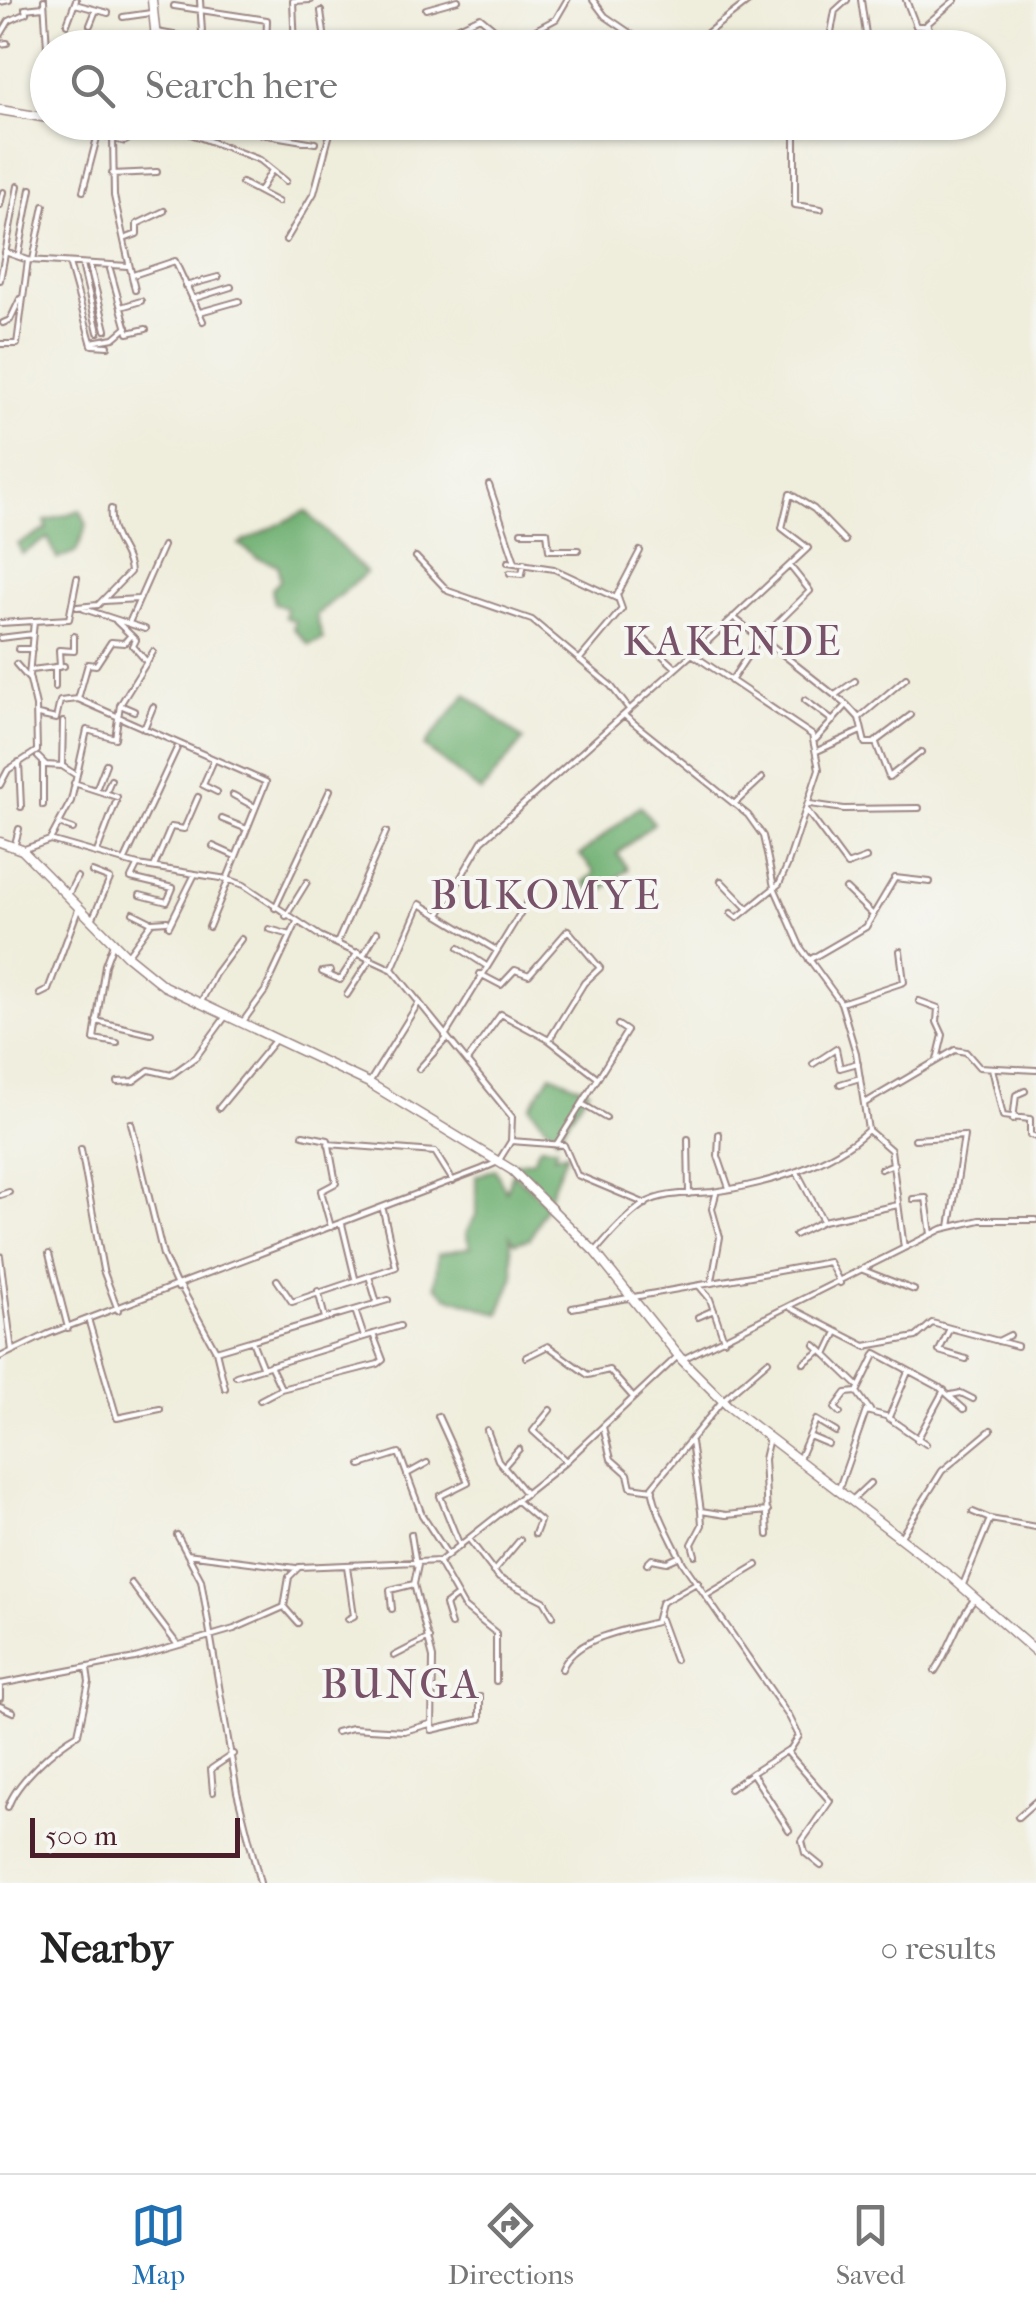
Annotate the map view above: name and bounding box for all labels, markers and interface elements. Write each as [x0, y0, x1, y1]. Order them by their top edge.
search box [30, 30, 1006, 140]
icon: search [65, 58, 120, 113]
text: Search here [145, 63, 338, 108]
district label: KAKENDE [623, 617, 843, 666]
district label: BUKOMYE [430, 871, 662, 920]
district label: BUNGA [321, 1660, 481, 1709]
scale bar [30, 1813, 240, 1858]
text: 500 m [45, 1819, 117, 1852]
text: Nearby [40, 1924, 172, 1973]
text: 0 results [880, 1930, 996, 1967]
tab: Map [131, 2198, 186, 2291]
tab: Directions [448, 2198, 574, 2291]
tab: Saved [836, 2198, 905, 2291]

